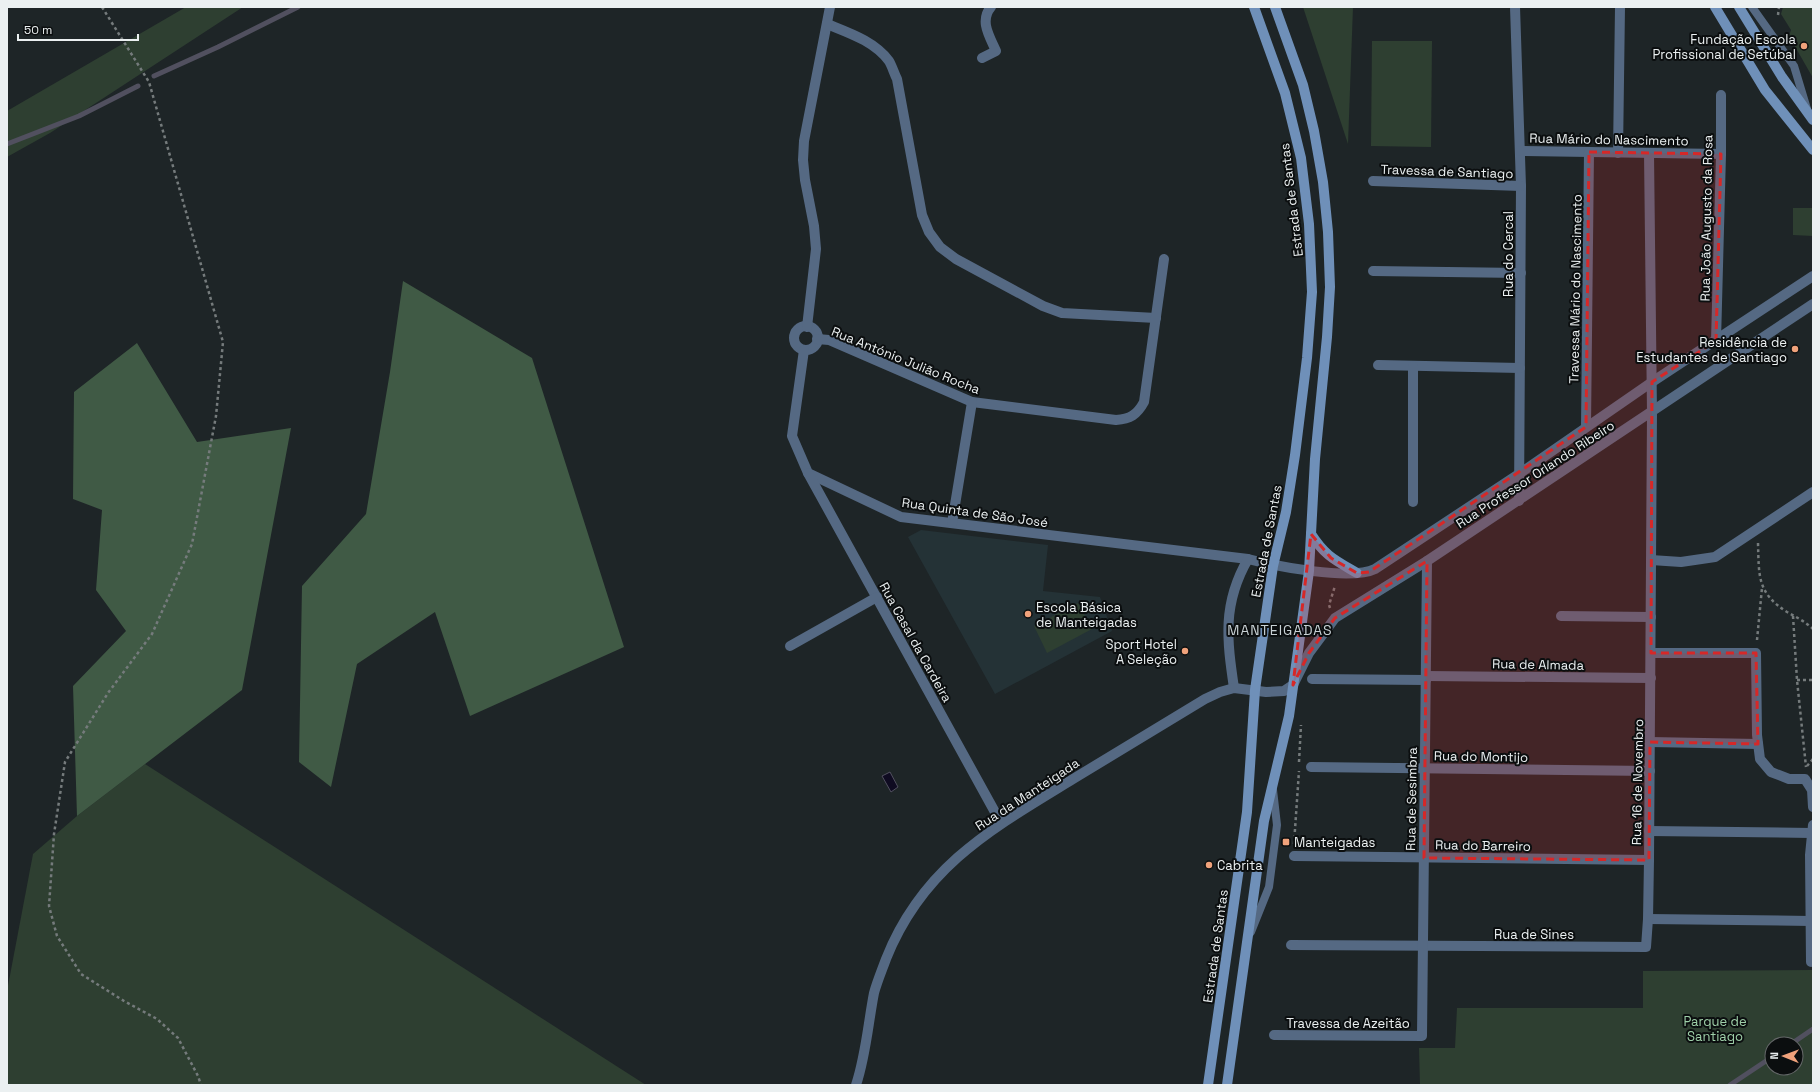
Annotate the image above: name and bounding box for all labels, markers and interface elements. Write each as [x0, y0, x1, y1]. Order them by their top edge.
scale bar [18, 16, 138, 42]
text: 50 m [24, 22, 52, 38]
place label: Fundação Escola Profissional de Setúbal [1652, 31, 1797, 63]
marker: Fundação Escola Profissional de Setúbal [1799, 41, 1809, 51]
street label: Rua Mário do Nascimento [1529, 130, 1689, 149]
street label: Rua João Augusto da Rosa [1697, 134, 1716, 302]
street label: Estrada de Santas [1276, 142, 1307, 258]
street label: Travessa de Santiago [1380, 161, 1514, 182]
street label: Travessa Mário do Nascimento [1565, 194, 1586, 384]
street label: Rua do Cercal [1500, 211, 1517, 297]
street label: Rua António Julião Rocha [829, 323, 983, 398]
place label: Residência de Estudantes de Santiago [1636, 334, 1787, 366]
marker: Residência de Estudantes de Santiago [1790, 344, 1800, 354]
street label: Rua Professor Orlando Ribeiro [1453, 417, 1618, 532]
street label: Estrada de Santas [1247, 483, 1286, 599]
street label: Rua Quinta de São José [901, 494, 1049, 531]
street label: Rua Casal da Cardeira [875, 579, 956, 706]
place label: Escola Básica de Manteigadas [1036, 599, 1137, 631]
marker: Escola Básica de Manteigadas [1023, 609, 1033, 619]
district label: MANTEIGADAS [1227, 621, 1333, 639]
place label: Sport Hotel A Seleção [1105, 636, 1177, 668]
marker: Sport Hotel A Seleção [1180, 646, 1190, 656]
street label: Rua de Almada [1492, 655, 1585, 674]
street label: Rua 16 de Novembro [1628, 719, 1647, 845]
street label: Rua de Sesimbra [1402, 746, 1421, 851]
street label: Rua do Montijo [1434, 747, 1528, 766]
street label: Rua da Manteigada [972, 754, 1083, 834]
place label: Manteigadas [1294, 834, 1376, 851]
street label: Rua do Barreiro [1435, 836, 1531, 855]
marker: Manteigadas [1281, 837, 1291, 847]
place label: Cabrita [1217, 857, 1263, 874]
marker: Cabrita [1204, 860, 1214, 870]
street label: Estrada de Santas [1199, 888, 1232, 1004]
street label: Rua de Sines [1494, 926, 1574, 943]
park label: Parque de Santiago [1683, 1013, 1747, 1045]
street label: Travessa de Azeitão [1286, 1015, 1410, 1032]
north arrow [1764, 1036, 1804, 1076]
text: N [1767, 1052, 1781, 1060]

